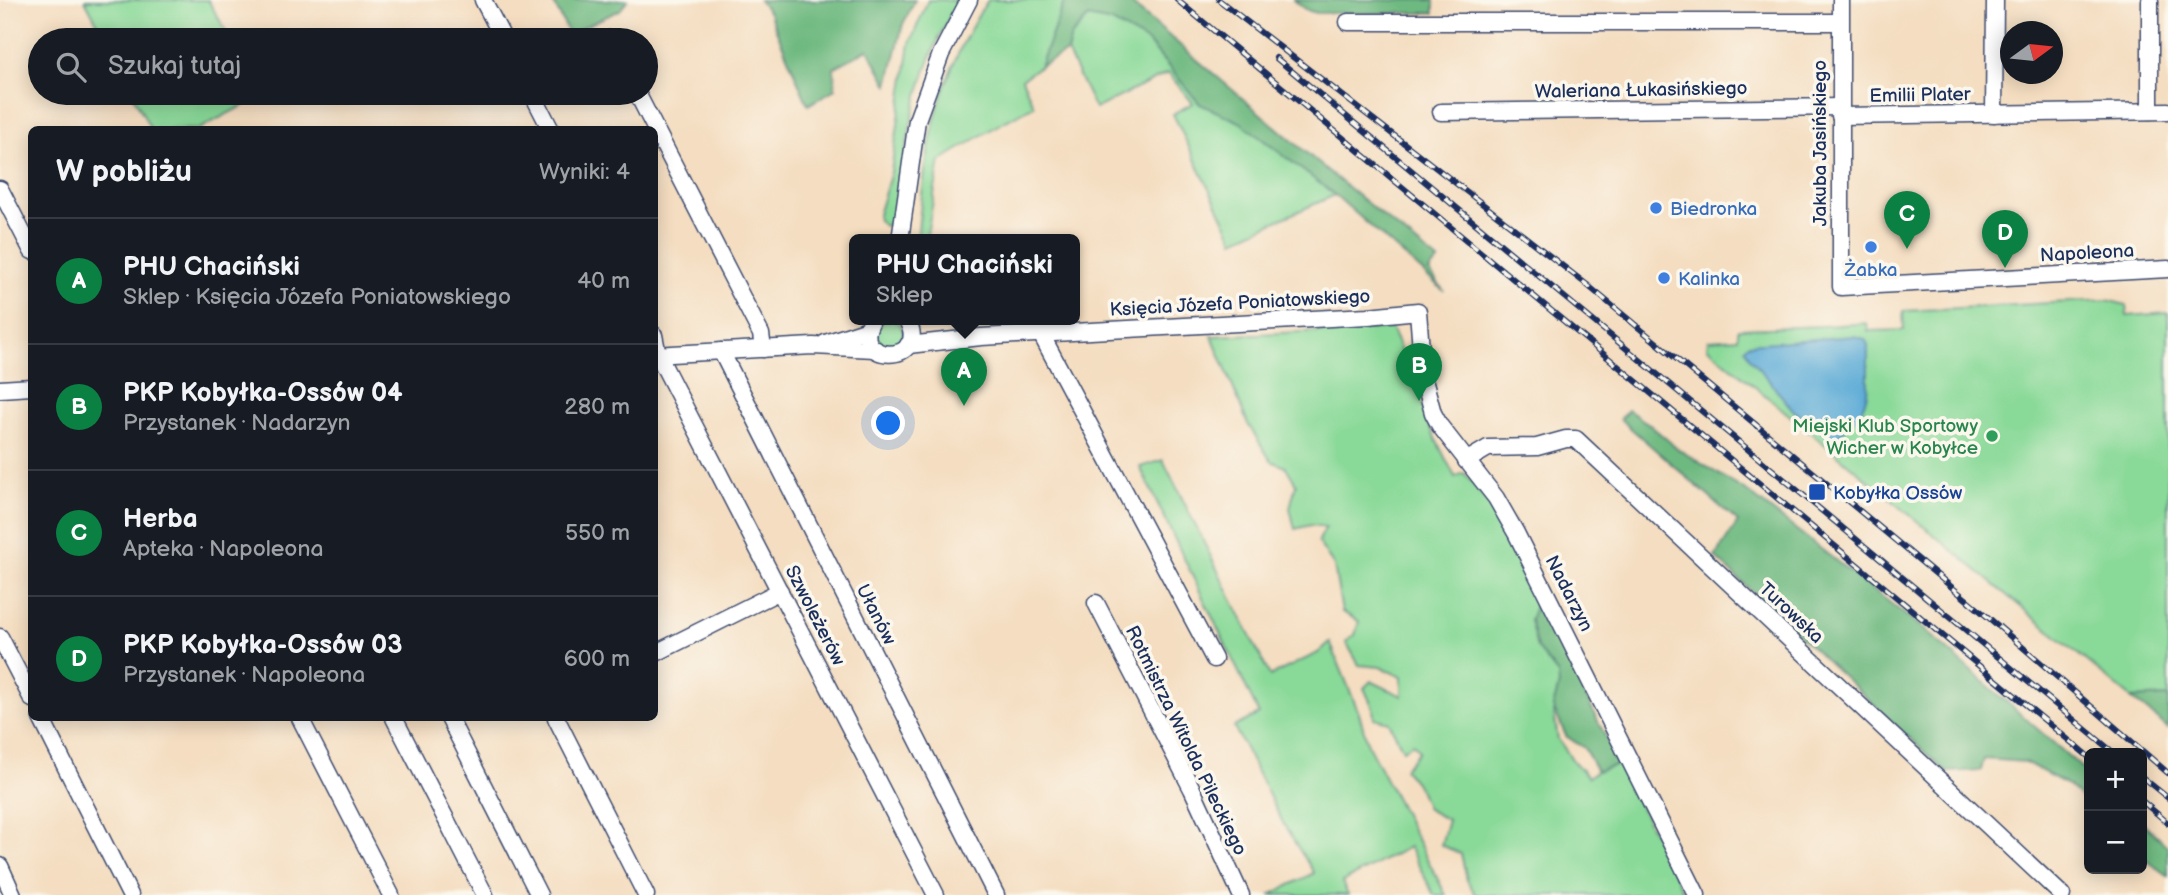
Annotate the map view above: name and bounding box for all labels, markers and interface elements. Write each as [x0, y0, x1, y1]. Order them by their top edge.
north arrow [2000, 21, 2063, 84]
search box [28, 28, 658, 105]
icon: search [52, 48, 90, 86]
text: Szukaj tutaj [108, 51, 241, 82]
street label: Jakuba Jasińskiego [1809, 60, 1832, 226]
street label: Waleriana Łukasińskiego [1534, 77, 1748, 104]
street label: Emilii Plater [1869, 83, 1972, 108]
text: W pobliżu [56, 154, 192, 190]
text: Wyniki: 4 [539, 158, 630, 186]
pin: C [1884, 191, 1930, 249]
place label: Biedronka [1670, 198, 1757, 221]
marker: Biedronka [1648, 200, 1664, 216]
pin: D [1982, 210, 2028, 268]
popup [849, 234, 1080, 325]
marker: Żabka [1863, 239, 1879, 255]
street label: Napoleona [2039, 240, 2135, 267]
text: PHU Chaciński [876, 250, 1053, 281]
text: PHU Chaciński [123, 252, 300, 283]
place label: Żabka [1844, 259, 1897, 282]
text: A [72, 267, 86, 295]
text: 40 m [577, 267, 630, 295]
place label: Kalinka [1678, 268, 1740, 291]
marker: Kalinka [1656, 270, 1672, 286]
text: Sklep [876, 281, 933, 309]
text: Sklep · Księcia Józefa Poniatowskiego [123, 283, 511, 311]
street label: Księcia Józefa Poniatowskiego [1109, 285, 1371, 322]
pin: B [1396, 343, 1442, 401]
pin: A [941, 348, 987, 406]
text: PKP Kobyłka-Ossów 04 [123, 378, 403, 409]
text: B [71, 393, 87, 421]
text: 280 m [564, 393, 630, 421]
your location [871, 406, 905, 440]
text: Przystanek · Nadarzyn [123, 409, 351, 437]
place label: Miejski Klub Sportowy Wicher w Kobyłce [1792, 415, 1978, 460]
marker: Miejski Klub Sportowy Wicher w Kobyłce [1984, 428, 2000, 444]
marker: Kobyłka Ossów [1807, 482, 1827, 502]
place label: Kobyłka Ossów [1833, 482, 1963, 505]
text: Herba [123, 504, 198, 535]
text: C [71, 519, 87, 547]
text: 550 m [565, 519, 630, 547]
text: Apteka · Napoleona [123, 535, 323, 563]
street label: Nadarzyn [1540, 552, 1598, 636]
street label: Szwoleżerów [780, 562, 850, 670]
street label: Turowska [1754, 578, 1828, 649]
street label: Ułanów [851, 581, 901, 649]
street label: Rotmistrza Witolda Pileckiego [1120, 622, 1251, 859]
text: PKP Kobyłka-Ossów 03 [123, 630, 402, 661]
text: D [71, 645, 87, 673]
text: 600 m [564, 645, 630, 673]
text: Przystanek · Napoleona [123, 661, 365, 689]
map controls [2084, 748, 2147, 874]
button: + [2084, 748, 2147, 811]
button: − [2084, 811, 2147, 874]

